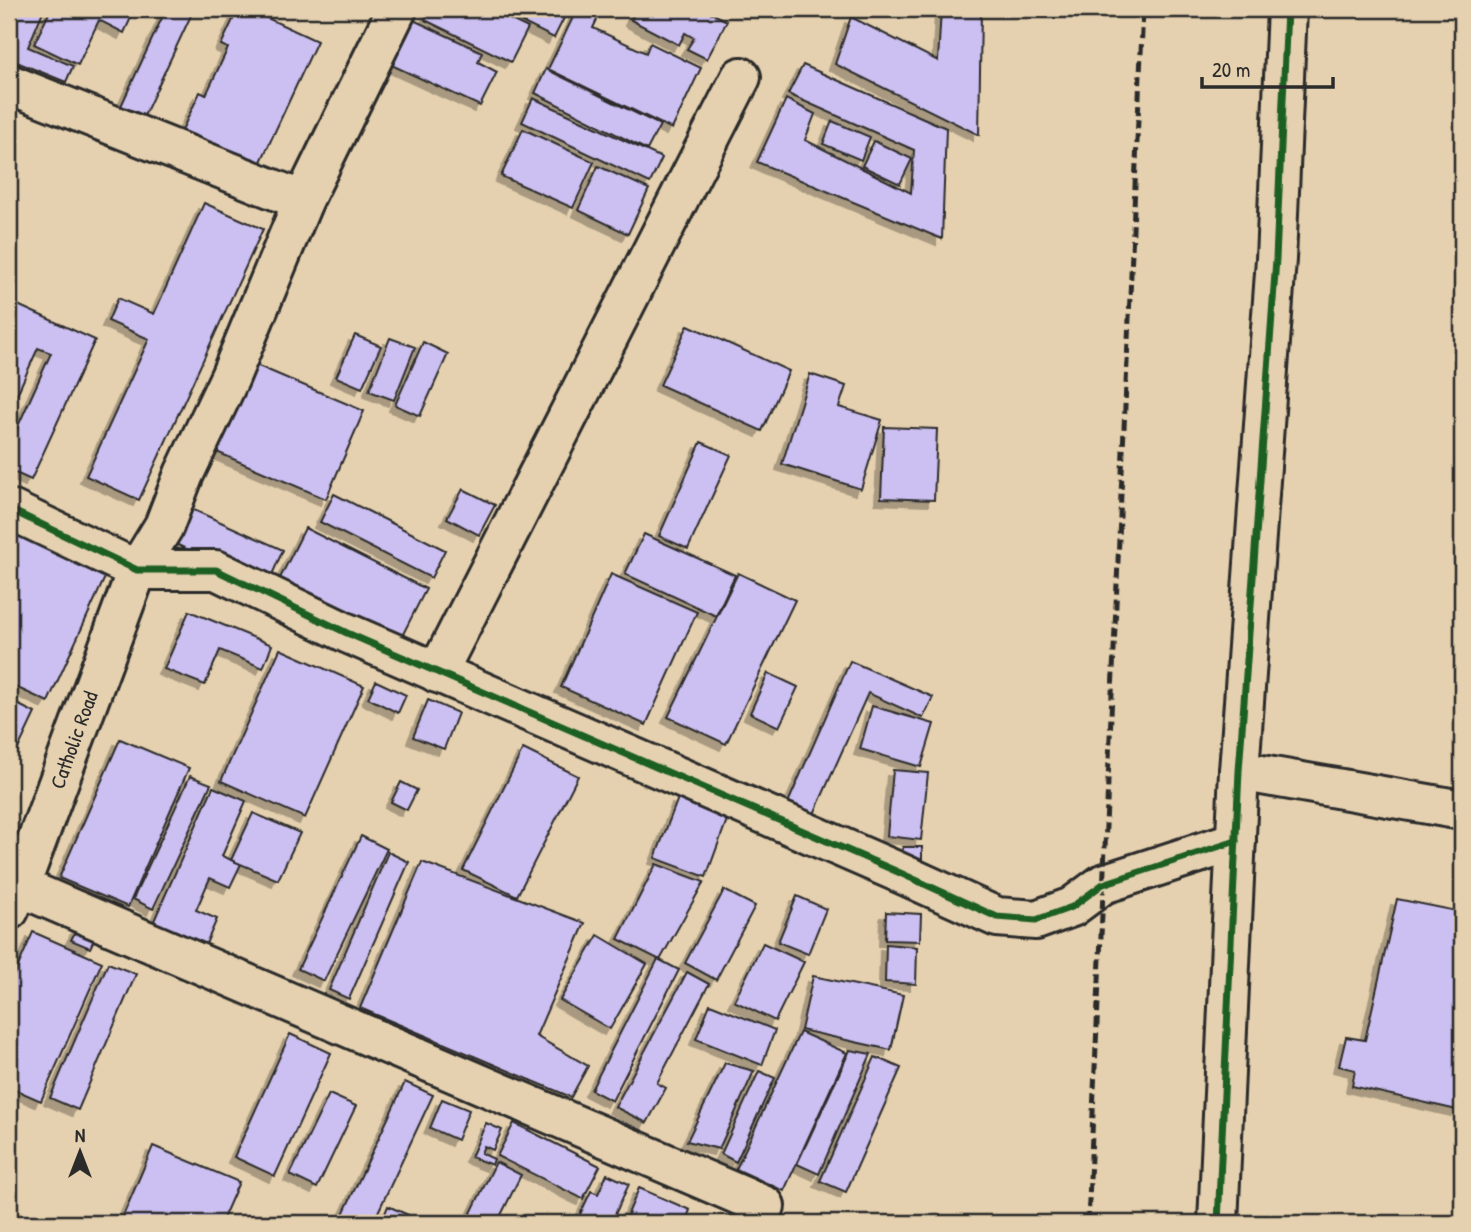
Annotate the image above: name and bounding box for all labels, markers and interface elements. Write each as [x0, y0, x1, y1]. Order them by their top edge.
scale bar [1202, 46, 1333, 90]
text: 20 m [1212, 55, 1250, 84]
street label: Catholic Road [42, 687, 105, 793]
north arrow [46, 1116, 116, 1186]
text: N [75, 1122, 85, 1148]

